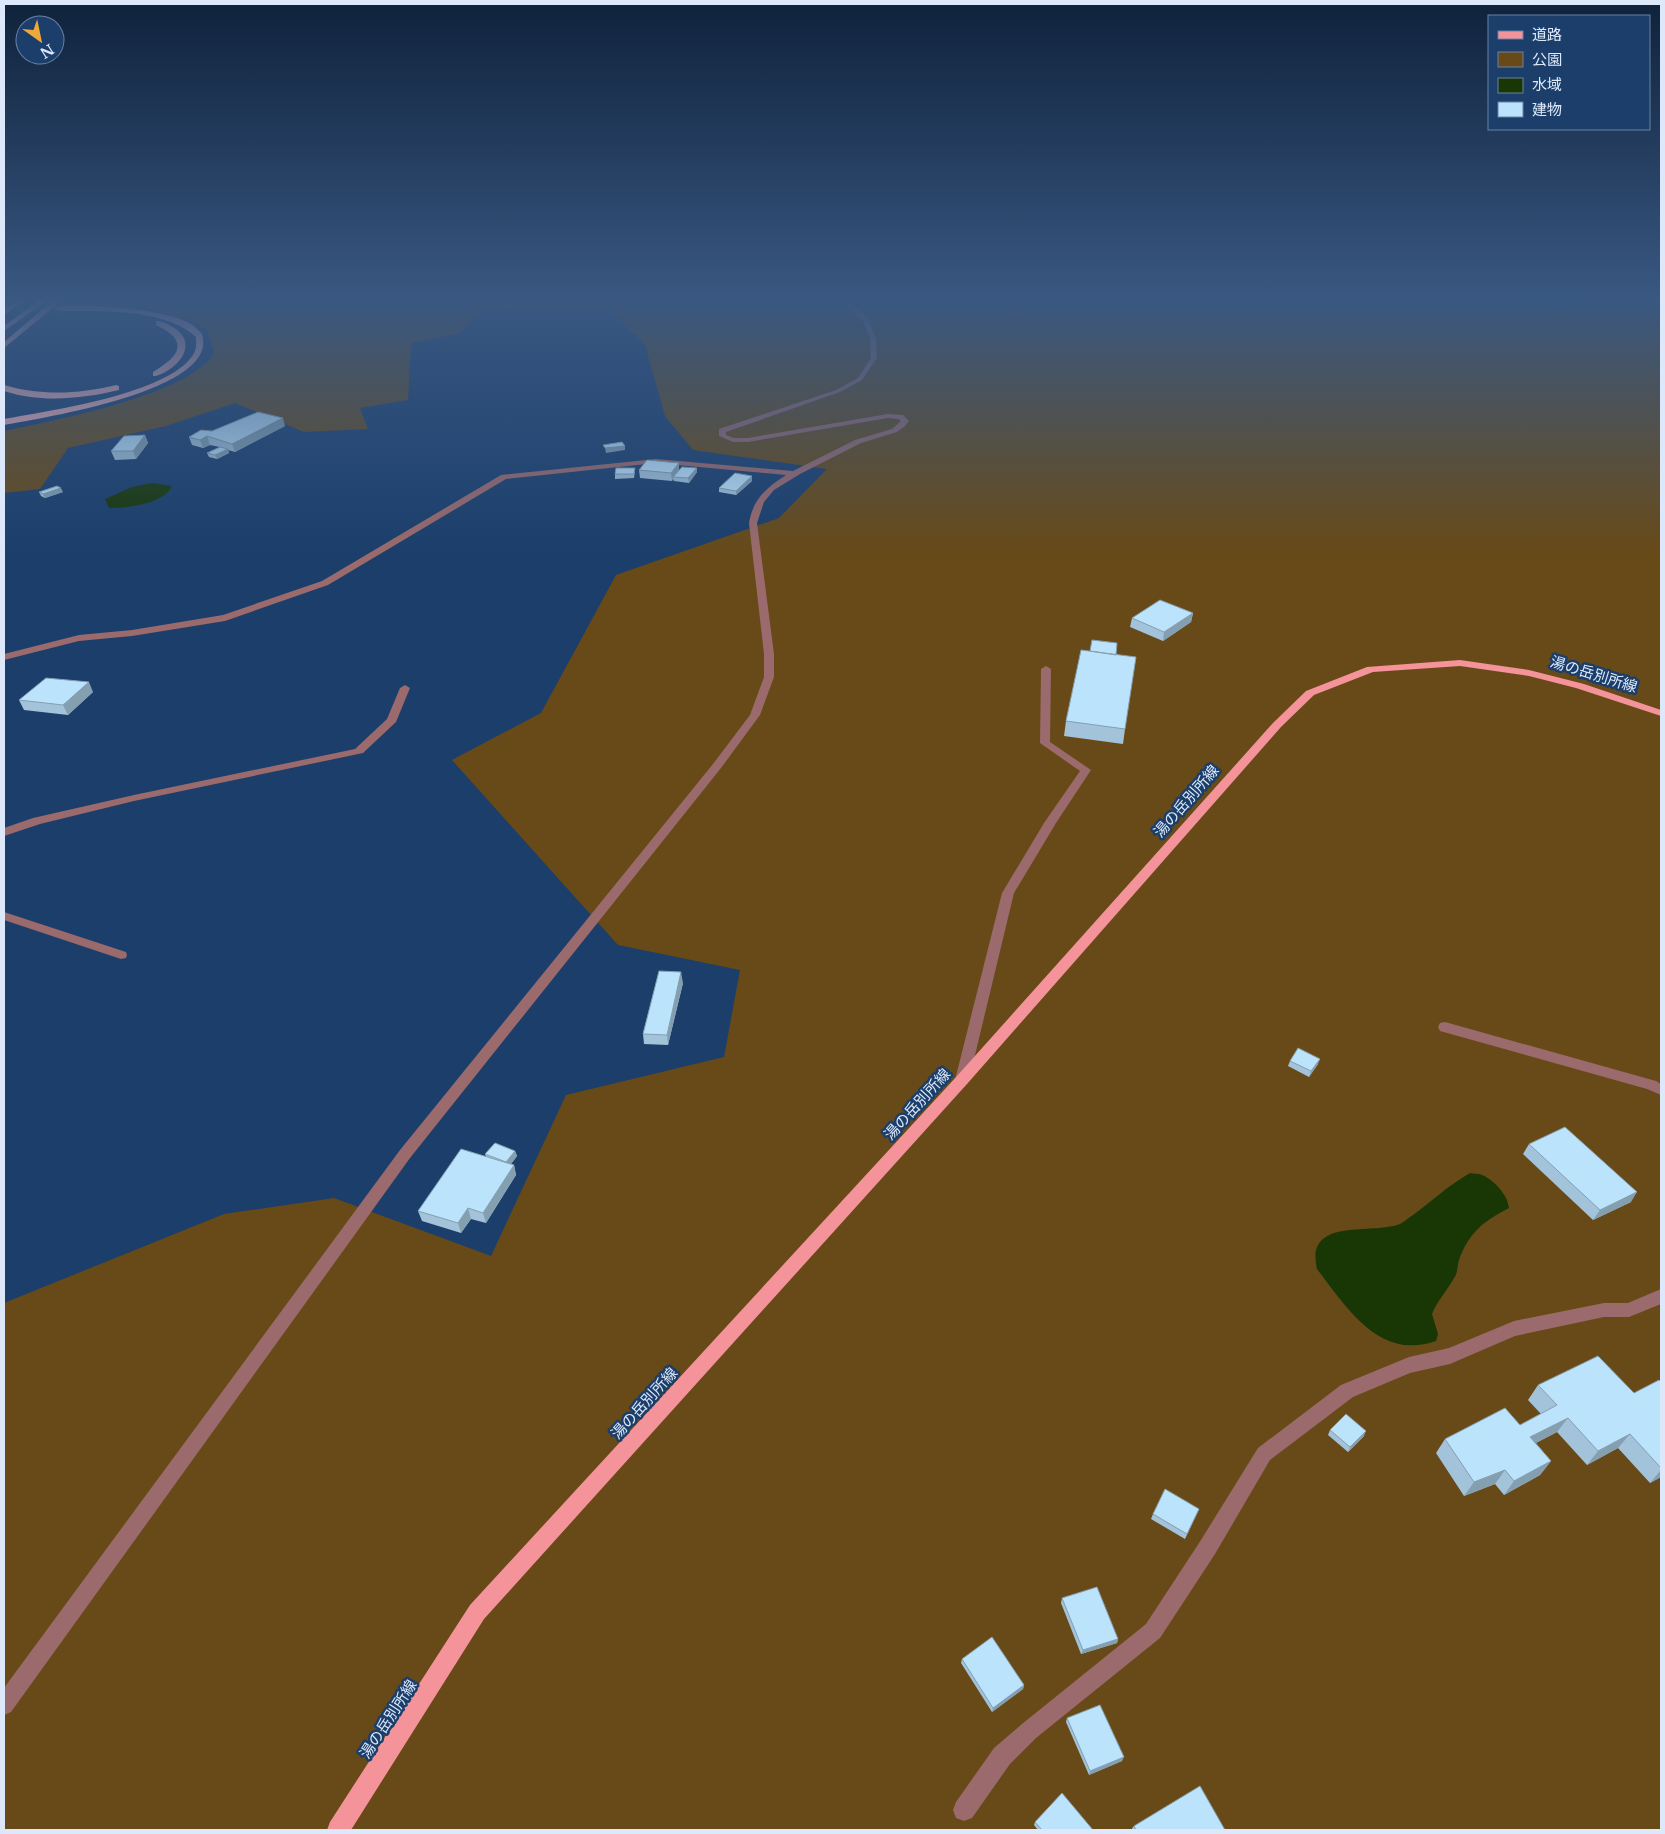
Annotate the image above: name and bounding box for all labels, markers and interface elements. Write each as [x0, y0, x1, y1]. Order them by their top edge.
north arrow [15, 15, 65, 65]
legend [1488, 15, 1650, 130]
text: 道路 [1532, 25, 1562, 44]
text: N [37, 40, 58, 62]
text: 公園 [1532, 50, 1562, 69]
text: 水域 [1532, 75, 1562, 94]
text: 建物 [1532, 100, 1562, 119]
street label: 湯の岳別所線 [1548, 652, 1640, 696]
street label: 湯の岳別所線 [1149, 761, 1223, 841]
street label: 湯の岳別所線 [880, 1064, 954, 1144]
street label: 湯の岳別所線 [607, 1363, 681, 1443]
street label: 湯の岳別所線 [356, 1676, 420, 1762]

